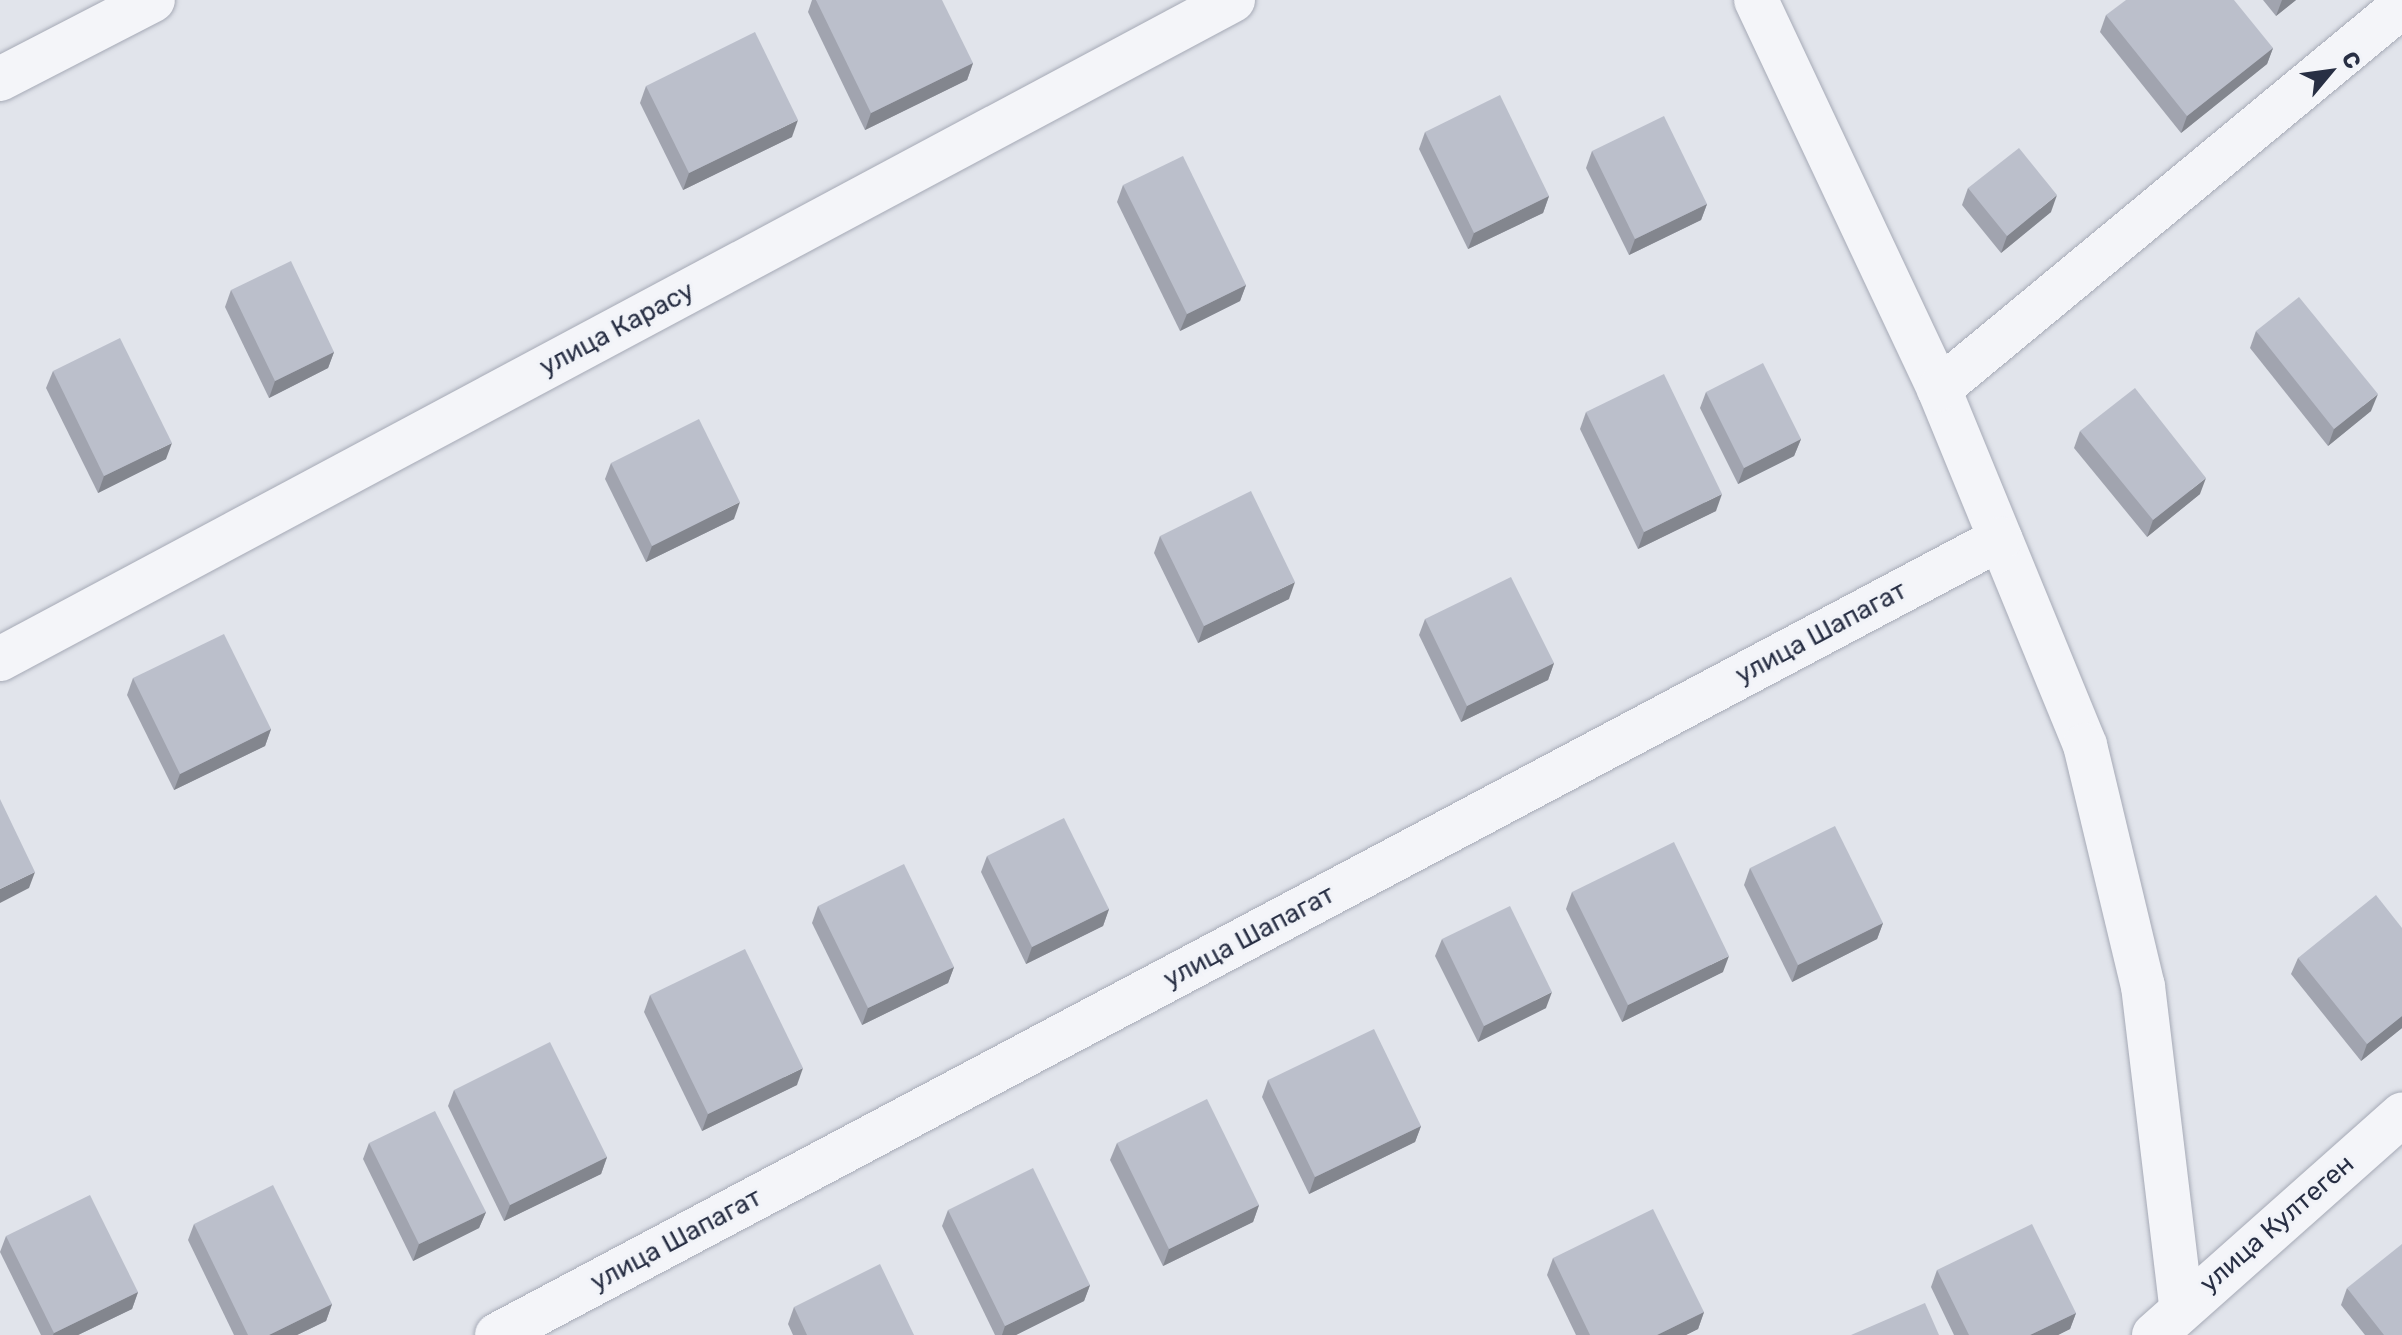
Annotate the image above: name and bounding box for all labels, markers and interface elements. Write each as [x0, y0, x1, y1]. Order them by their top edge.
north arrow [2290, 32, 2370, 112]
text: С [2336, 47, 2367, 73]
street label: улица Карасу [534, 275, 700, 383]
street label: улица Шапагат [1730, 575, 1912, 691]
street label: улица Шапагат [1158, 879, 1340, 995]
street label: улица Култеген [2193, 1149, 2361, 1299]
street label: улица Шапагат [585, 1182, 767, 1298]

